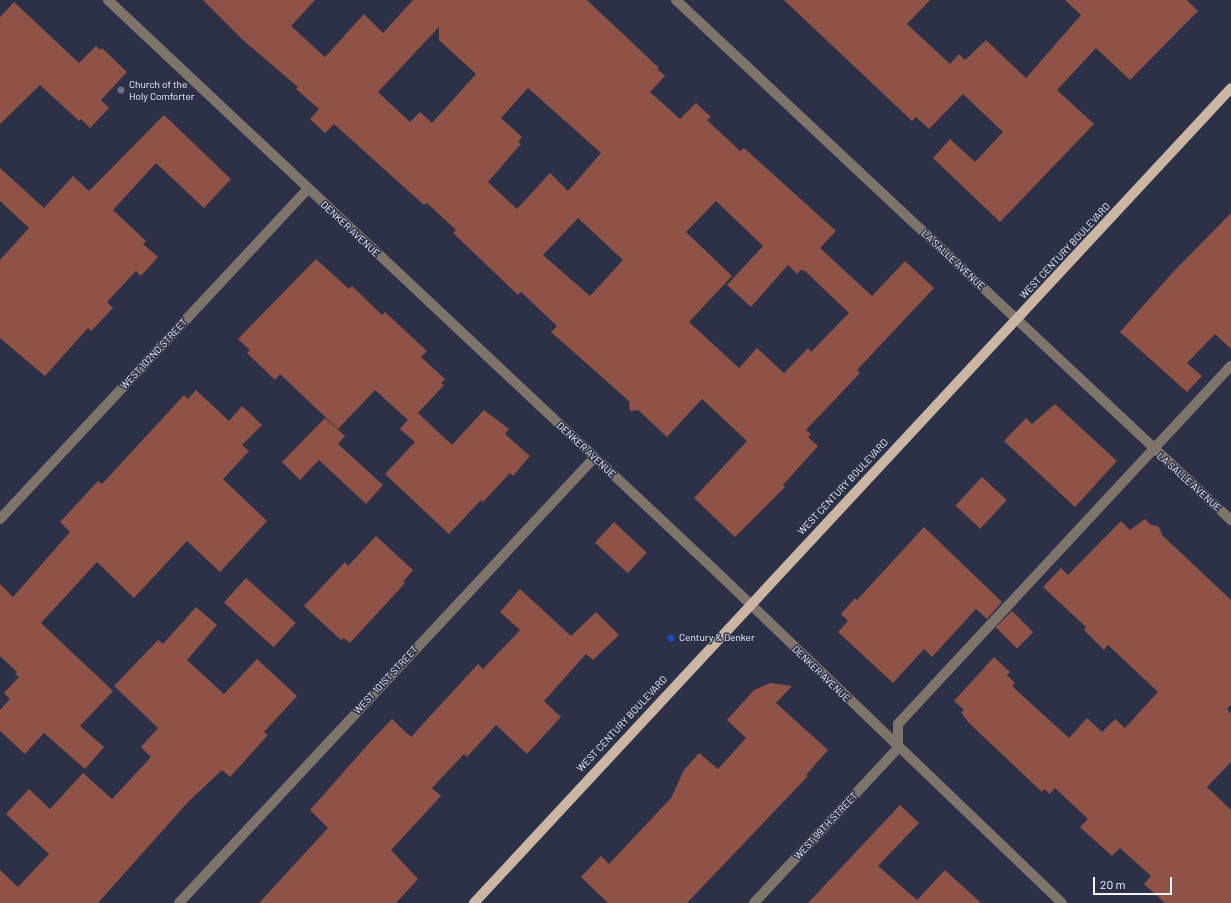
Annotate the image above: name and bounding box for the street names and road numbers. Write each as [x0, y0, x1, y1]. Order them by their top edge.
street label: DENKER AVENUE [318, 199, 382, 259]
street label: WEST CENTURY BOULEVARD [1017, 201, 1113, 301]
street label: LA SALLE AVENUE [919, 228, 987, 292]
street label: WEST 102ND STREET [118, 316, 190, 392]
street label: DENKER AVENUE [554, 420, 618, 480]
street label: WEST CENTURY BOULEVARD [795, 437, 891, 537]
street label: LA SALLE AVENUE [1154, 450, 1224, 514]
street label: WEST 101ST STREET [351, 643, 421, 717]
street label: DENKER AVENUE [790, 643, 852, 705]
street label: WEST CENTURY BOULEVARD [574, 674, 670, 774]
street label: WEST 99TH STREET [792, 790, 860, 862]

